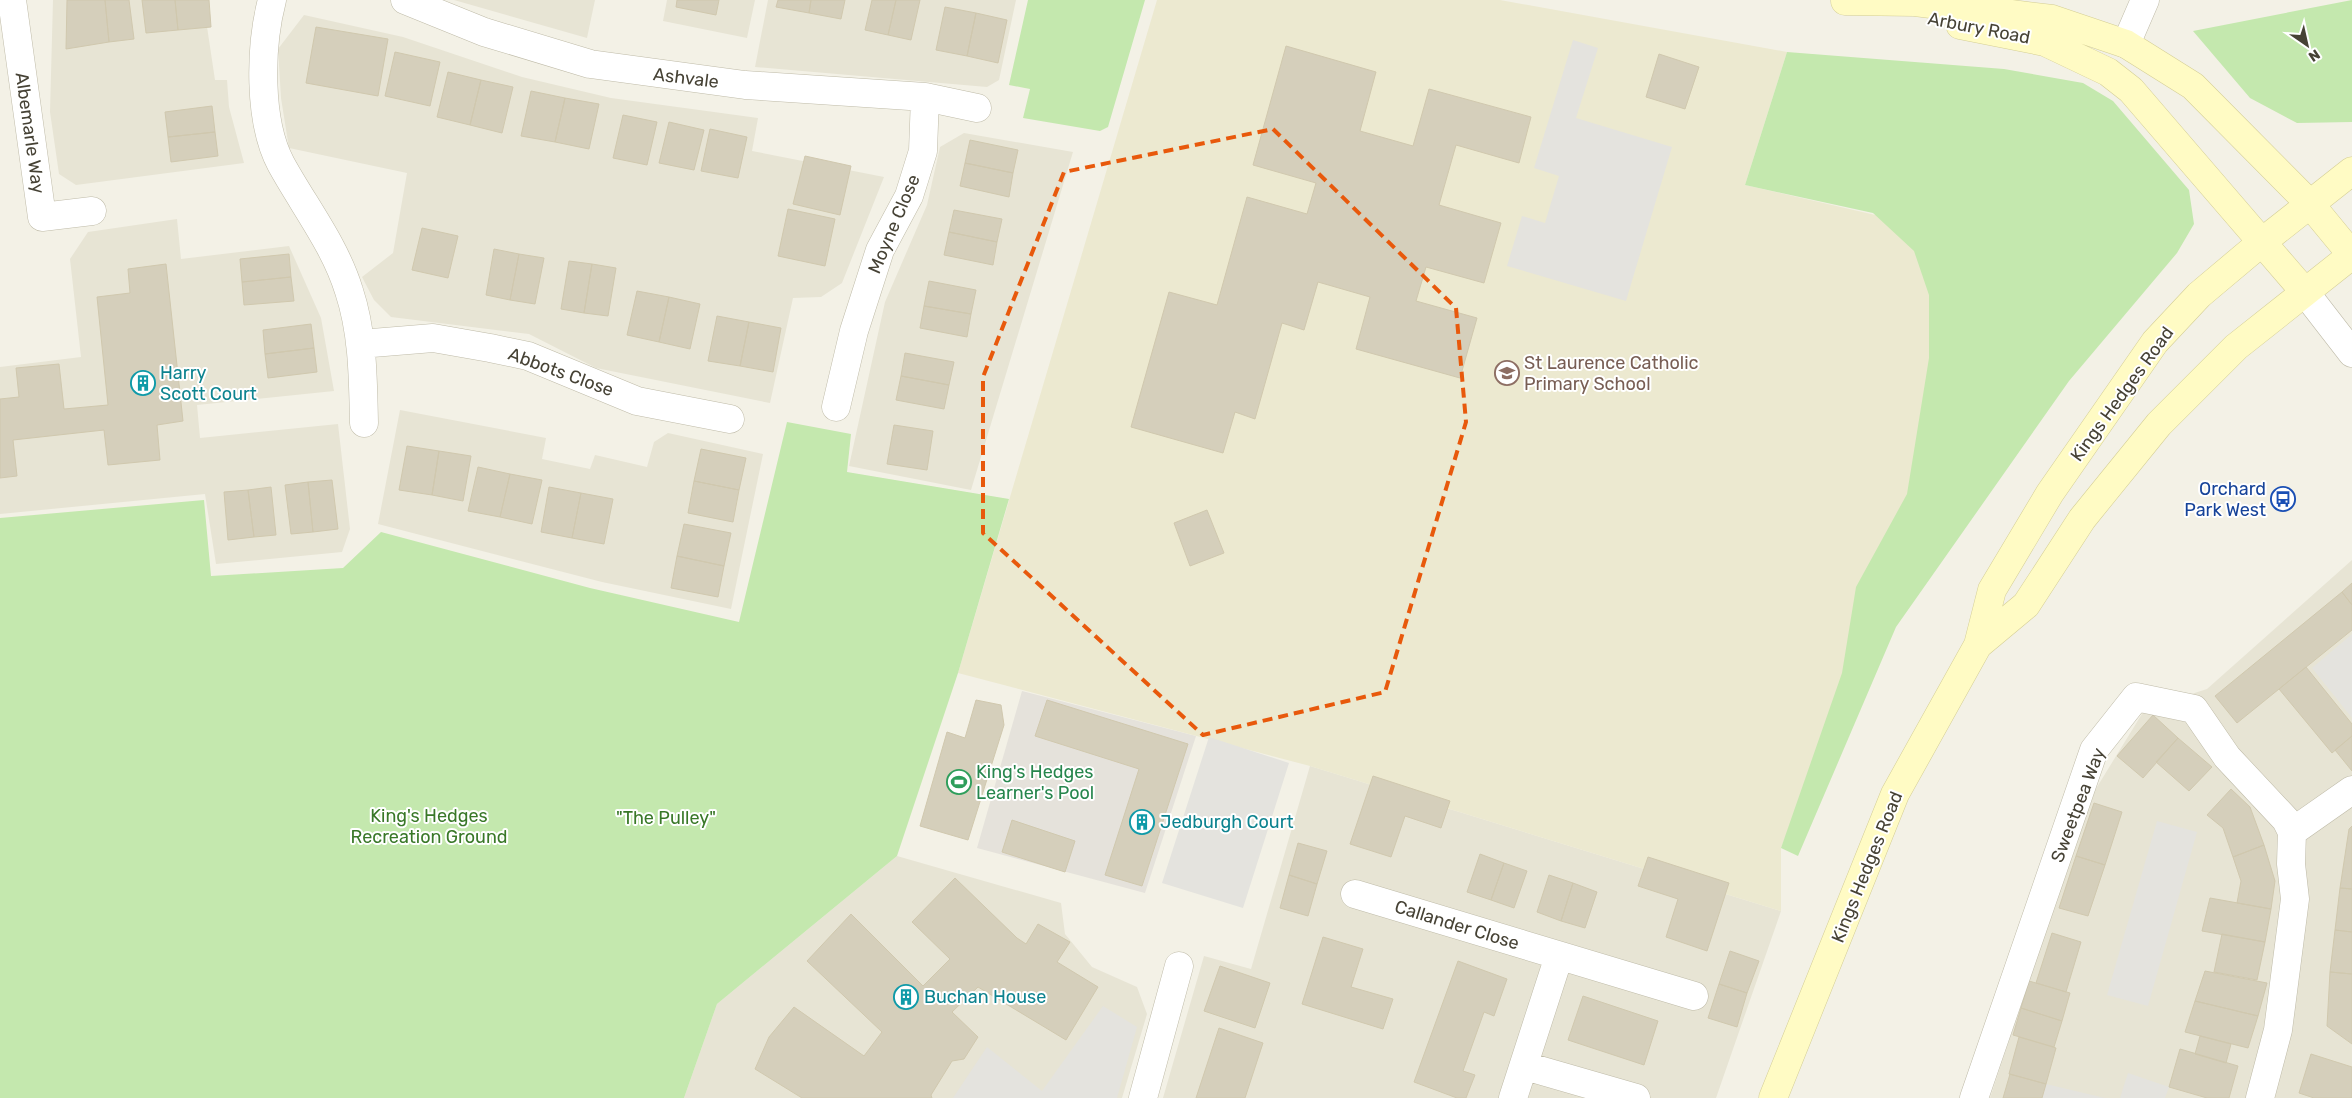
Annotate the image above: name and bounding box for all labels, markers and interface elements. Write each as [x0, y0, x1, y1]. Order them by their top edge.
street label: Arbury Road [1926, 7, 2032, 49]
north arrow [2282, 20, 2332, 70]
text: N [2305, 45, 2323, 65]
street label: Ashvale [652, 63, 720, 93]
street label: Albemarle Way [11, 71, 49, 195]
street label: Moyne Close [863, 171, 925, 277]
street label: Kings Hedges Road [2066, 322, 2178, 466]
street label: Abbots Close [505, 343, 617, 401]
place label: St Laurence Catholic Primary School [1524, 352, 1699, 395]
school or university icon: St Laurence Catholic Primary School [1494, 360, 1520, 386]
place label: Harry Scott Court [160, 362, 257, 405]
building icon: Harry Scott Court [130, 370, 156, 396]
place label: Orchard Park West [2184, 478, 2266, 521]
bus stop icon: Orchard Park West [2270, 486, 2296, 512]
street label: Sweetpea Way [2046, 744, 2110, 865]
place label: King's Hedges Learner's Pool [976, 761, 1094, 804]
sports icon: King's Hedges Learner's Pool [946, 769, 972, 795]
street label: Kings Hedges Road [1827, 788, 1907, 946]
park label: King's Hedges Recreation Ground [350, 805, 508, 848]
park label: "The Pulley" [616, 807, 716, 829]
building icon: Jedburgh Court [1129, 809, 1155, 835]
place label: Jedburgh Court [1160, 811, 1294, 833]
street label: Callander Close [1392, 896, 1522, 954]
building icon: Buchan House [893, 984, 919, 1010]
place label: Buchan House [924, 986, 1046, 1008]

